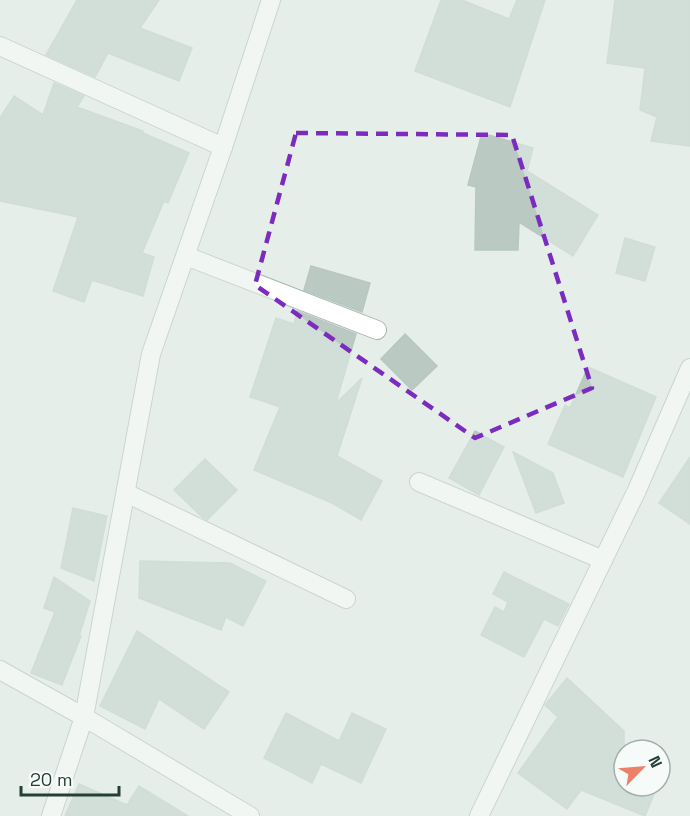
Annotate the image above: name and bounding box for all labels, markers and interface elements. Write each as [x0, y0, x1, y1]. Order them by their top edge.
north arrow [612, 738, 672, 798]
text: N [643, 753, 667, 771]
scale bar [21, 759, 118, 797]
text: 20 m [30, 768, 73, 791]

